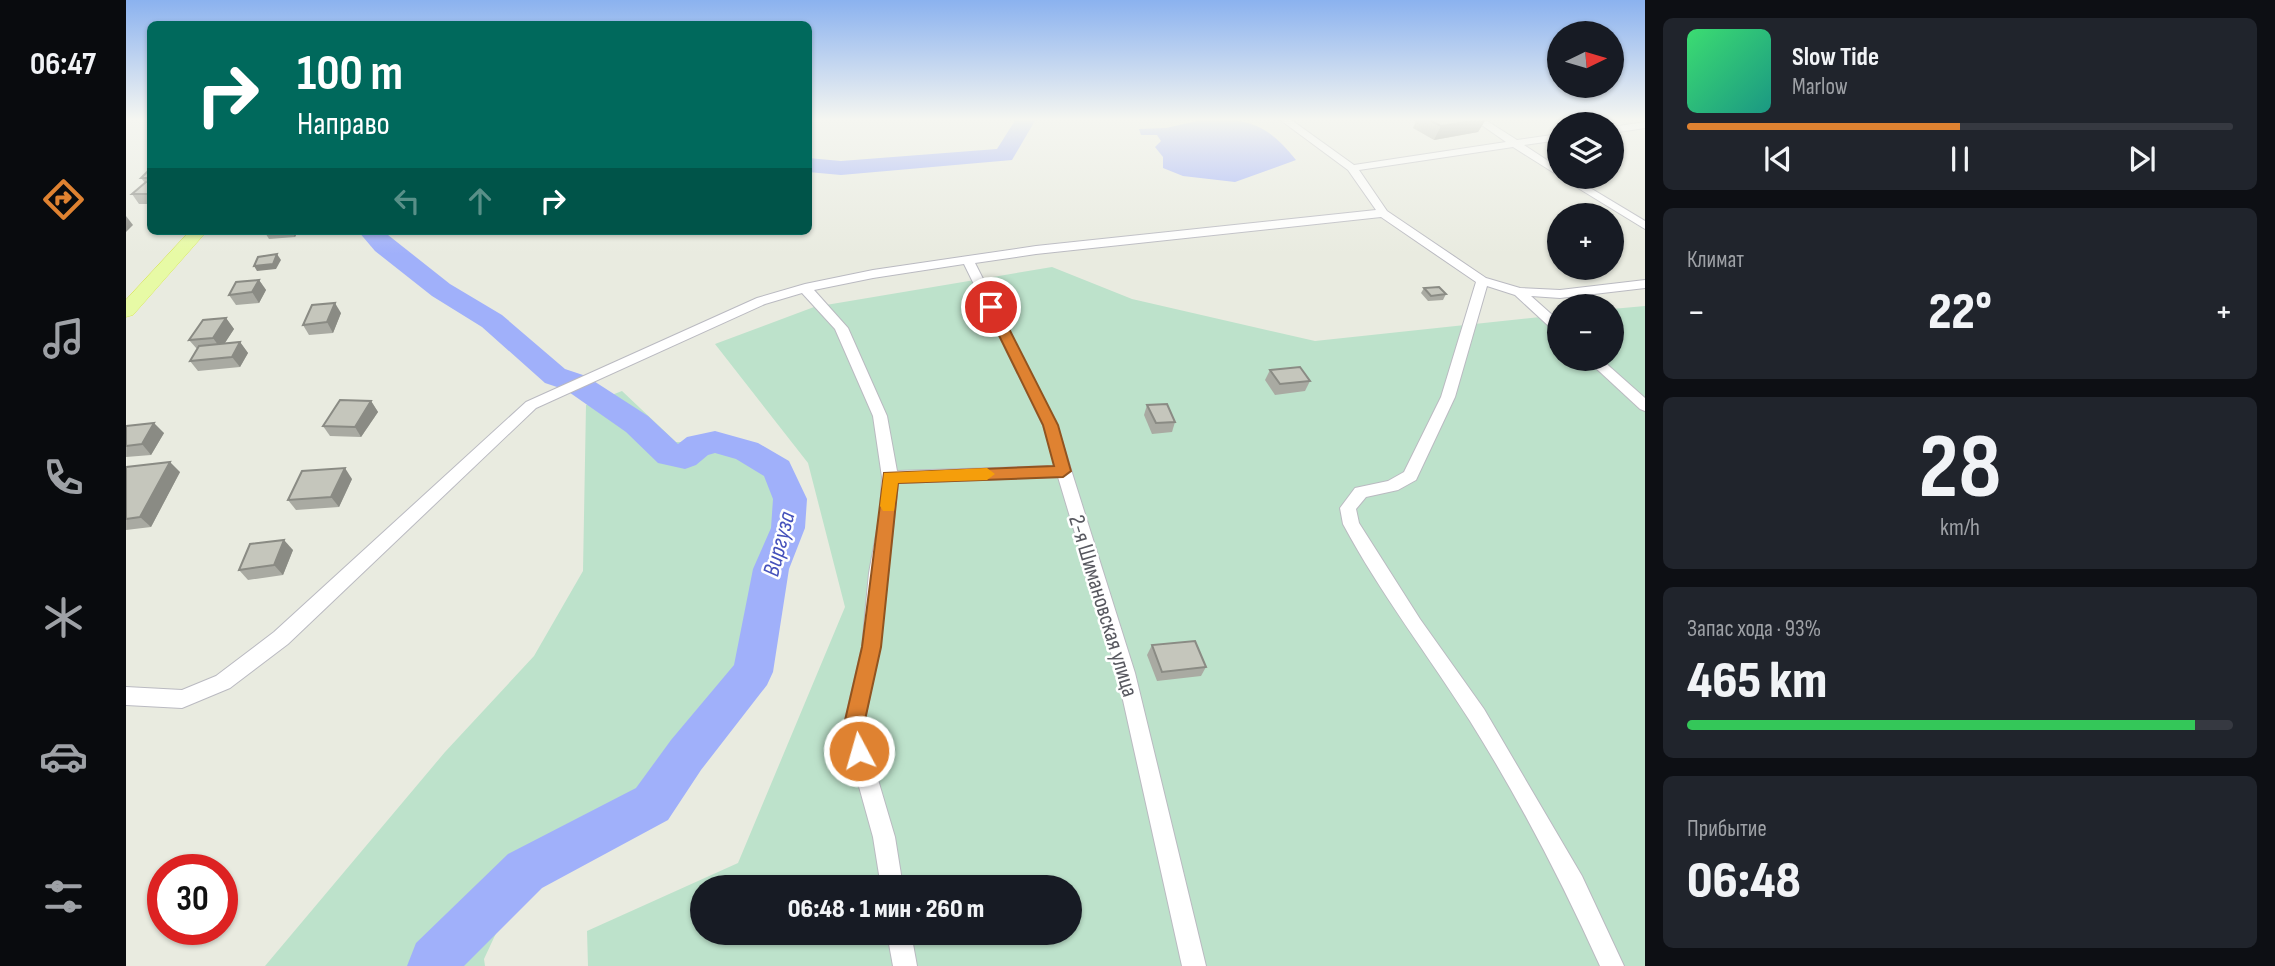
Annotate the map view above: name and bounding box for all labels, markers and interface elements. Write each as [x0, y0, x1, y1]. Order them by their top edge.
north arrow [1547, 21, 1624, 98]
map controls [1547, 21, 1624, 371]
text: Slow Tide [1792, 42, 1879, 73]
text: 06:47 [30, 45, 96, 84]
text: 100 m [297, 45, 403, 104]
icon: right [182, 49, 273, 140]
text: Marlow [1792, 73, 1848, 101]
text: Направо [297, 105, 390, 144]
button: layers [1547, 112, 1624, 189]
icon: previous [1759, 140, 1797, 178]
icon: pause [1941, 140, 1979, 178]
icon: next [2123, 140, 2161, 178]
icon: directions [39, 175, 88, 224]
icon: left [388, 182, 426, 220]
icon: ahead [461, 182, 499, 220]
icon: right [534, 182, 572, 220]
button: + [1547, 203, 1624, 280]
text: Климат [1687, 246, 1744, 274]
pin [961, 277, 1021, 337]
text: 22° [1928, 281, 1992, 344]
icon: arrive [972, 288, 1010, 326]
text: − [1687, 290, 1706, 335]
text: + [2214, 290, 2233, 335]
button: − [1547, 294, 1624, 371]
icon: music [39, 314, 88, 363]
text: 28 [1919, 414, 2001, 523]
icon: phone [39, 453, 88, 502]
water label: Виргуза [756, 508, 802, 580]
street label: 2-я Шимановская улица [1062, 512, 1144, 700]
text: km/h [1940, 514, 1980, 542]
icon: climate [39, 593, 88, 642]
text: Запас хода · 93% [1687, 615, 1821, 643]
text: 465 km [1687, 650, 1827, 713]
position arrow [822, 714, 896, 788]
icon: car [39, 732, 88, 781]
text: Прибытие [1687, 815, 1767, 843]
text: 06:48 [1687, 850, 1801, 913]
speed limit sign: 30 [147, 854, 238, 945]
icon: filters [39, 872, 88, 921]
text: 06:48 · 1 мин · 260 m [788, 894, 984, 925]

